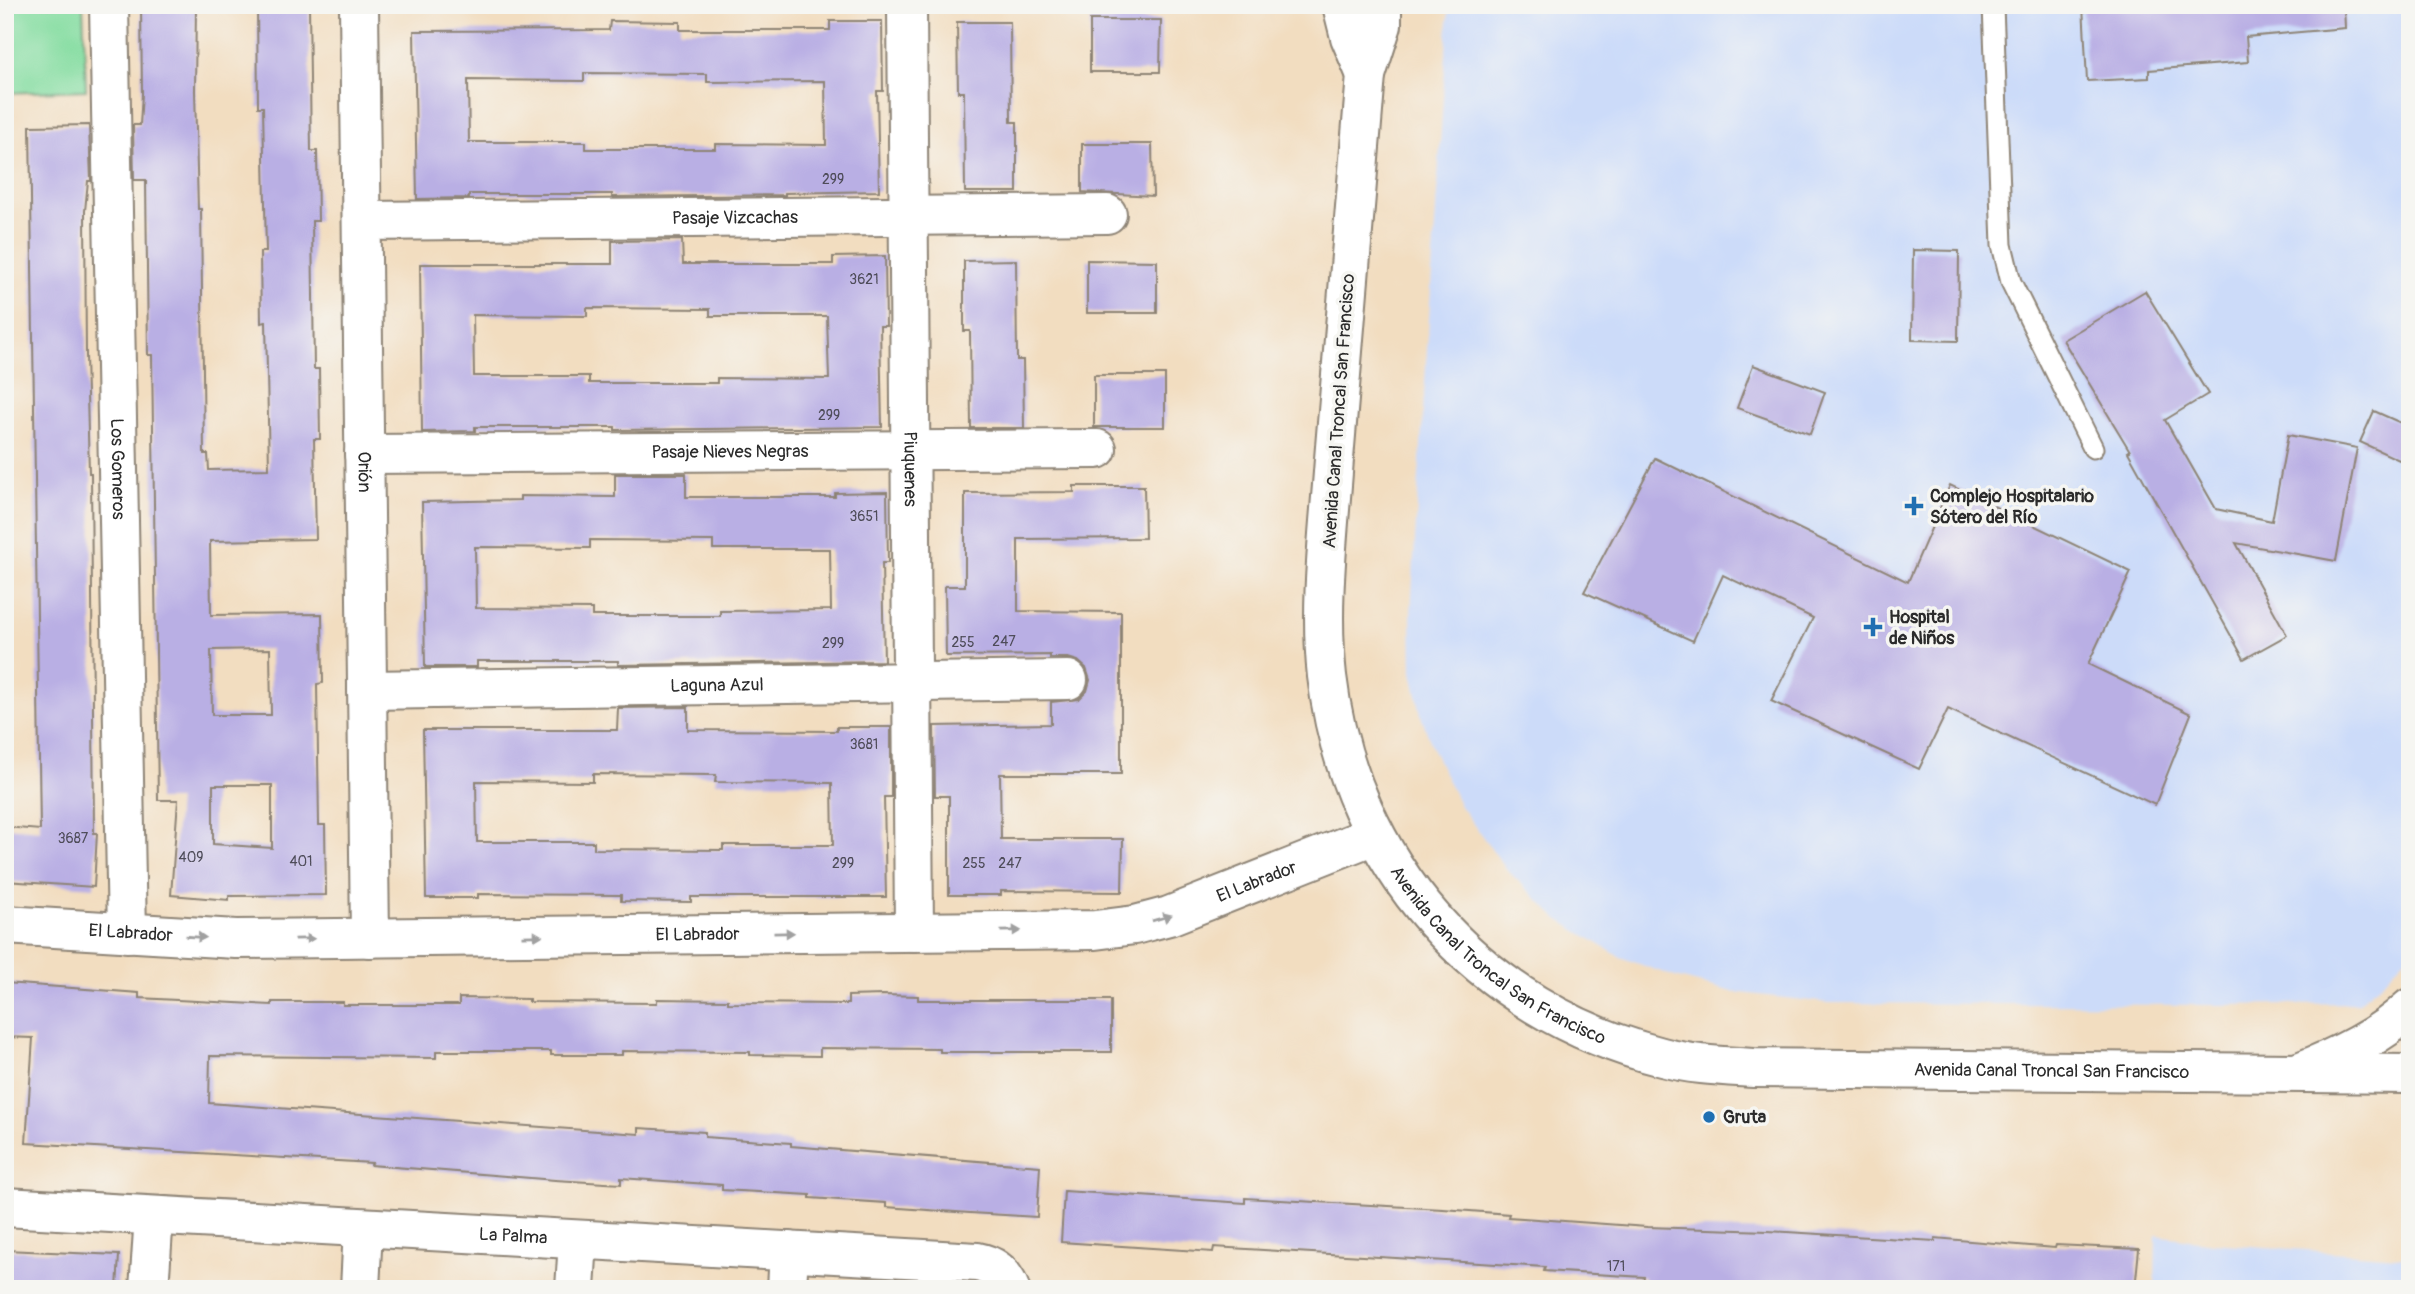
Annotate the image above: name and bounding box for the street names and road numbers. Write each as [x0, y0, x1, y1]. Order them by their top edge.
street label: Pasaje Vizcachas [672, 205, 798, 230]
street label: Avenida Canal Troncal San Francisco [1318, 273, 1360, 549]
street label: Los Gomeros [106, 418, 130, 520]
street label: Piuquenes [899, 431, 922, 507]
street label: Pasaje Nieves Negras [651, 439, 809, 464]
street label: Orión [353, 451, 376, 493]
street label: Laguna Azul [670, 673, 764, 697]
street label: El Labrador [1213, 855, 1300, 908]
street label: Avenida Canal Troncal San Francisco [1385, 861, 1610, 1050]
street label: El Labrador [88, 919, 174, 947]
street label: El Labrador [655, 922, 740, 946]
street label: Avenida Canal Troncal San Francisco [1914, 1058, 2190, 1083]
street label: La Palma [478, 1222, 548, 1249]

